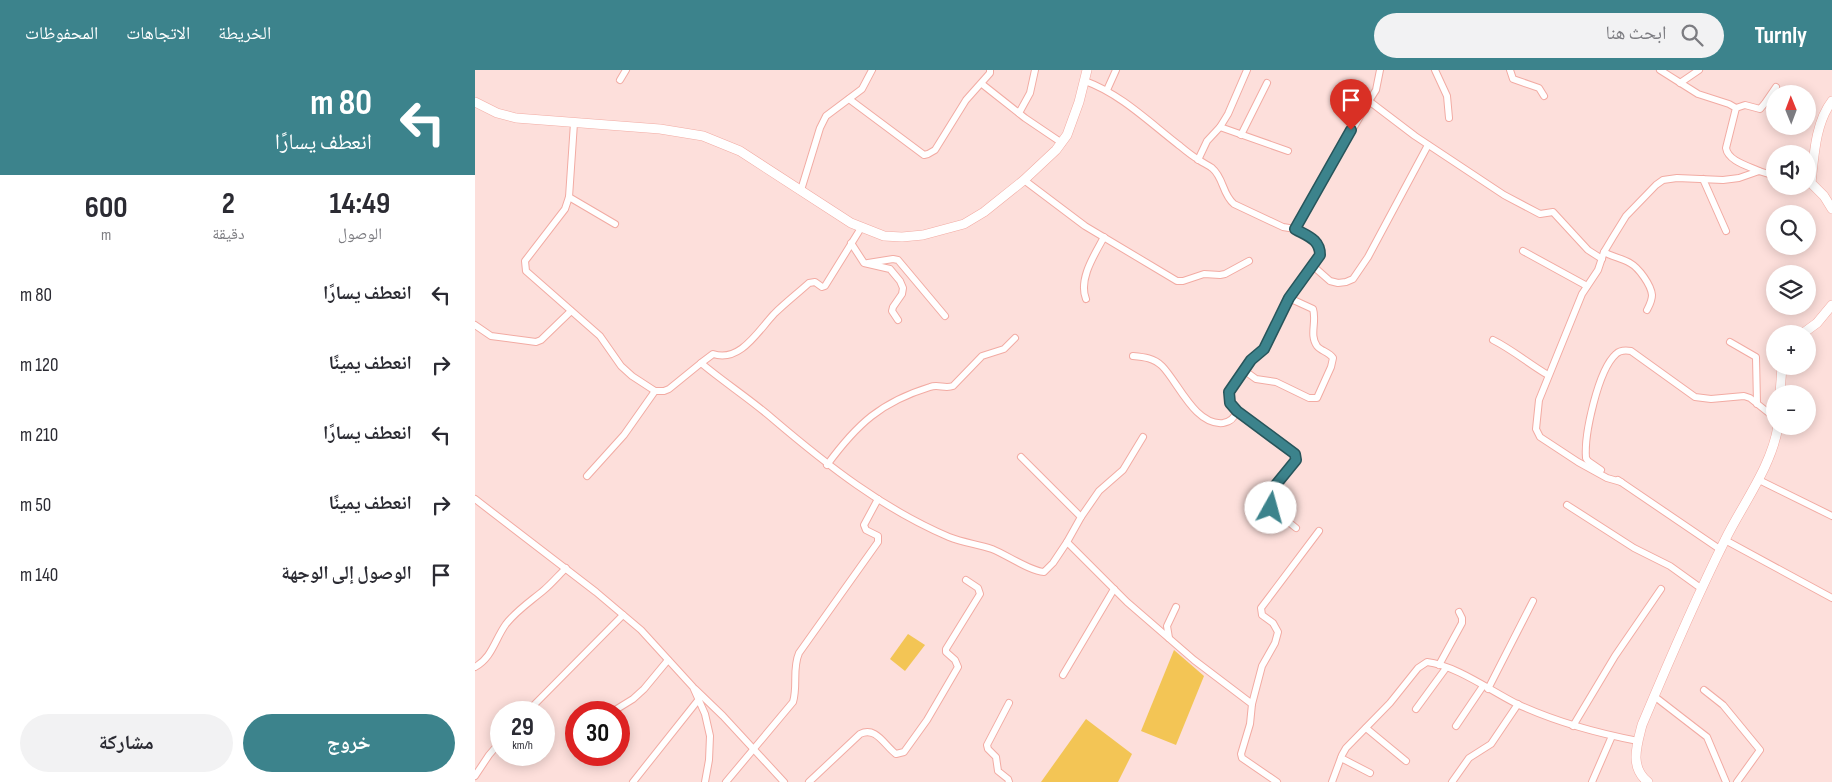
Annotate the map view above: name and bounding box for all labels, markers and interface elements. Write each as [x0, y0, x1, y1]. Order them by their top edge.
search box [1374, 13, 1724, 58]
icon: search [1678, 21, 1706, 49]
text: Turnly [1754, 21, 1807, 50]
text: ابحث هنا [1605, 22, 1666, 45]
text: المحفوظات [25, 23, 98, 44]
text: الاتجاهات [126, 23, 190, 44]
text: الخريطة [218, 23, 271, 44]
pin [1330, 79, 1372, 130]
text: 80 m [310, 82, 372, 125]
north arrow [1766, 85, 1816, 135]
map controls [1766, 85, 1816, 435]
icon: arrive [1337, 86, 1365, 114]
icon: left [390, 90, 455, 155]
text: انعطف يسارًا [275, 129, 372, 156]
button: sound [1766, 145, 1816, 195]
text: 2 [222, 186, 235, 222]
text: 14:49 [329, 186, 390, 222]
text: 600 [85, 190, 127, 226]
button: search [1766, 205, 1816, 255]
text: دقيقة [212, 225, 245, 244]
text: الوصول [338, 225, 382, 244]
text: m [101, 226, 111, 245]
button: layers [1766, 265, 1816, 315]
icon: left [427, 281, 455, 309]
text: انعطف يسارًا [323, 282, 412, 305]
text: 80 m [20, 284, 52, 307]
button: + [1766, 325, 1816, 375]
icon: right [427, 351, 455, 379]
text: انعطف يمينًا [328, 352, 412, 375]
text: 120 m [20, 354, 58, 377]
button: − [1766, 385, 1816, 435]
icon: left [427, 421, 455, 449]
text: انعطف يسارًا [323, 422, 412, 445]
text: 210 m [20, 424, 58, 447]
position arrow [1244, 481, 1296, 533]
icon: right [427, 491, 455, 519]
text: انعطف يمينًا [328, 492, 412, 515]
text: 50 m [20, 494, 51, 517]
icon: arrive [427, 561, 455, 589]
text: الوصول إلى الوجهة [281, 562, 412, 585]
text: 140 m [20, 564, 58, 587]
speed limit sign: 30 [565, 701, 630, 766]
text: 29 [511, 712, 534, 743]
button: مشاركة [20, 714, 233, 772]
button: خروج [243, 714, 455, 772]
text: km/h [512, 738, 533, 753]

